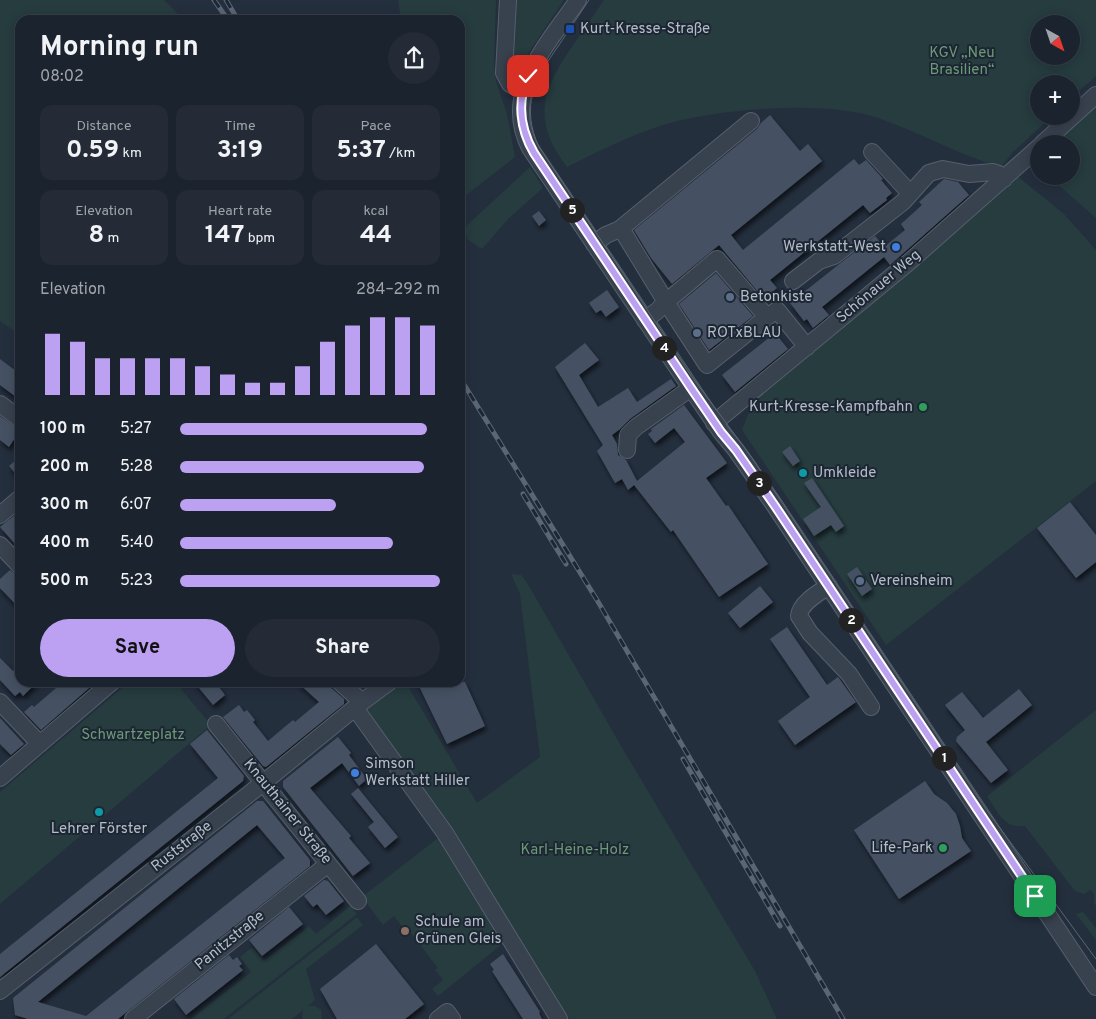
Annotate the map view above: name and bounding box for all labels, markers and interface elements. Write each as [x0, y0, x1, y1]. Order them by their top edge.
north arrow [1030, 15, 1080, 65]
map controls [1030, 15, 1080, 185]
place label: Kurt-Kresse-Straße [580, 20, 710, 39]
marker: Kurt-Kresse-Straße [564, 23, 576, 35]
text: Morning run [40, 30, 199, 66]
button: share [388, 32, 440, 84]
park label: KGV „Neu Brasilien“ [929, 44, 995, 80]
pin [507, 55, 549, 97]
icon: check [514, 62, 542, 90]
text: 08:02 [40, 67, 84, 87]
button: + [1030, 75, 1080, 125]
text: Distance [77, 118, 131, 135]
text: Time [224, 118, 256, 135]
text: Pace [361, 118, 391, 135]
text: 0.59 [66, 135, 119, 167]
text: 3:19 [217, 135, 263, 167]
text: 5:37 [337, 135, 386, 167]
button: − [1030, 135, 1080, 185]
text: km [119, 145, 142, 162]
text: /km [386, 145, 415, 162]
pin: 5 [560, 198, 584, 222]
text: 5 [568, 202, 577, 219]
text: Elevation [75, 203, 133, 220]
text: Heart rate [208, 203, 272, 220]
text: kcal [364, 203, 388, 220]
text: 8 [89, 220, 104, 252]
text: 147 [205, 220, 244, 252]
text: 44 [360, 220, 392, 252]
text: m [104, 230, 119, 247]
text: bpm [244, 230, 275, 247]
place label: Werkstatt-West [783, 238, 886, 257]
marker: Werkstatt-West [890, 241, 902, 253]
street label: Schönauer Weg [833, 246, 925, 328]
text: Elevation [40, 280, 106, 300]
text: 284–292 m [356, 280, 440, 300]
place label: Betonkiste [740, 288, 812, 307]
marker: Betonkiste [724, 291, 736, 303]
place label: ROTxBLAU [707, 324, 781, 343]
marker: ROTxBLAU [691, 327, 703, 339]
pin: 4 [652, 336, 676, 360]
text: 4 [660, 340, 669, 357]
place label: Kurt-Kresse-Kampfbahn [749, 398, 913, 417]
marker: Kurt-Kresse-Kampfbahn [917, 401, 929, 413]
text: 100 m [40, 419, 86, 439]
text: 5:27 [120, 419, 152, 439]
text: 200 m [40, 457, 89, 477]
text: 5:28 [120, 457, 153, 477]
place label: Umkleide [813, 464, 876, 483]
marker: Umkleide [797, 467, 809, 479]
pin: 3 [746, 470, 772, 496]
text: 3 [755, 475, 764, 492]
text: 300 m [40, 495, 88, 515]
text: 6:07 [120, 495, 151, 515]
text: 400 m [40, 533, 89, 553]
text: 5:40 [120, 533, 154, 553]
text: 500 m [40, 571, 89, 591]
text: 5:23 [120, 571, 153, 591]
place label: Vereinsheim [870, 572, 953, 591]
marker: Vereinsheim [854, 575, 866, 587]
pin: 2 [838, 608, 864, 632]
text: 2 [847, 612, 856, 629]
button: Save [40, 619, 235, 677]
button: Share [245, 619, 440, 677]
park label: Schwartzeplatz [81, 726, 185, 745]
pin: 1 [932, 746, 956, 770]
text: 1 [942, 750, 947, 767]
street label: Knauthainer Straße [239, 755, 335, 869]
place label: Simson Werkstatt Hiller [365, 755, 470, 791]
marker: Simson Werkstatt Hiller [349, 767, 361, 779]
marker: Lehrer Förster [93, 806, 105, 818]
street label: Ruststraße [148, 817, 216, 877]
place label: Lehrer Förster [51, 820, 147, 839]
place label: Life-Park [871, 839, 933, 858]
park label: Karl-Heine-Holz [521, 841, 629, 860]
marker: Life-Park [937, 842, 949, 854]
pin [1014, 875, 1056, 917]
icon: arrive [1021, 882, 1049, 910]
street label: Panitzstraße [191, 907, 269, 975]
place label: Schule am Grünen Gleis [415, 913, 502, 949]
marker: Schule am Grünen Gleis [399, 925, 411, 937]

